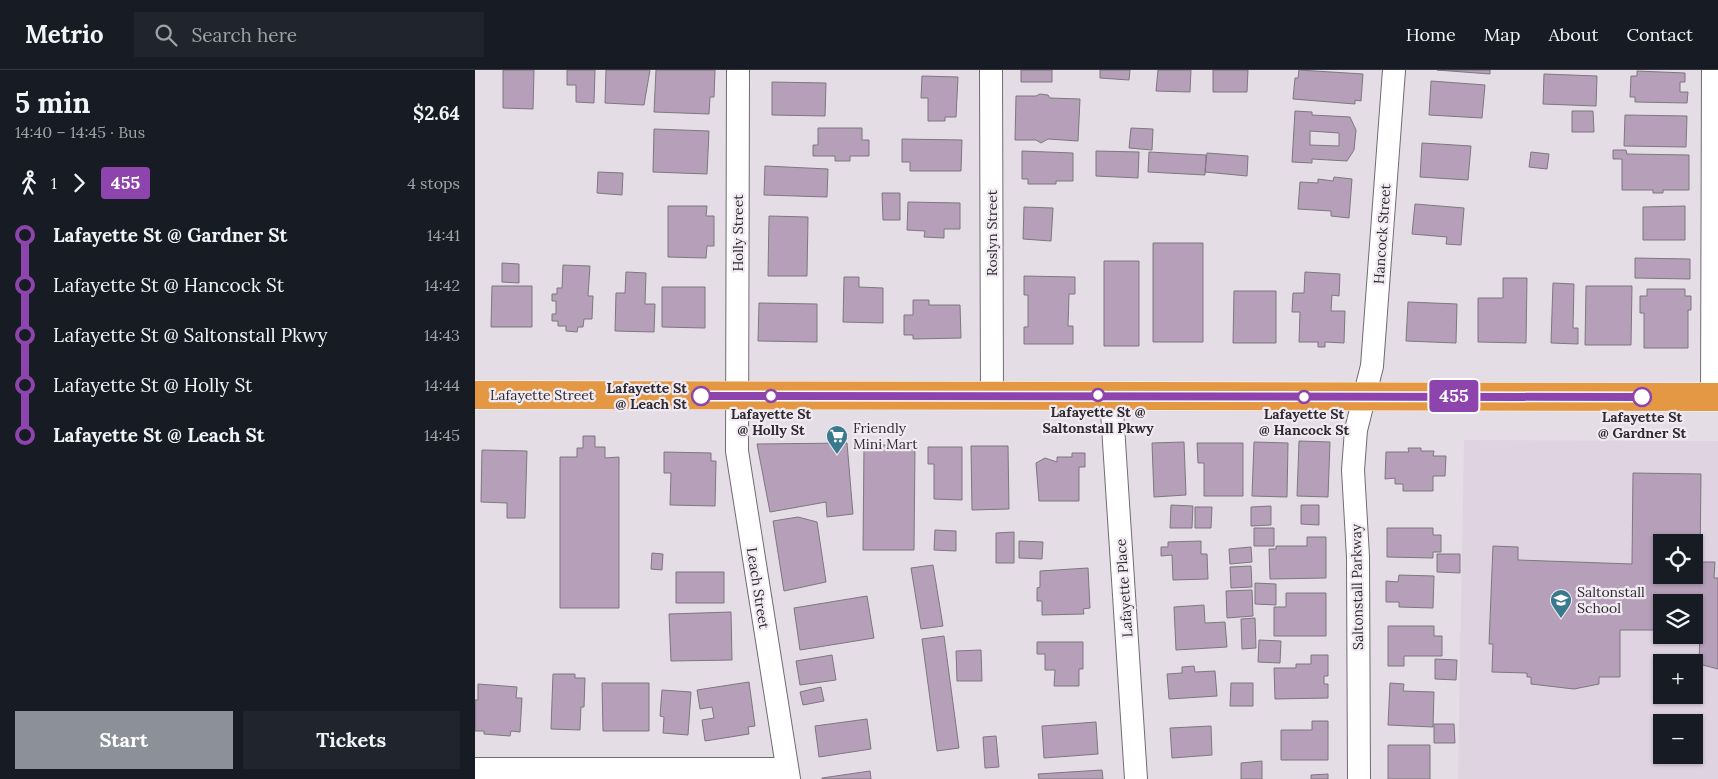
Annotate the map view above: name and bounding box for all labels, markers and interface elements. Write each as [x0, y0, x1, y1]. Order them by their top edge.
search box [134, 12, 484, 57]
text: Metrio [25, 19, 104, 50]
icon: search [152, 21, 180, 49]
text: Search here [192, 23, 297, 47]
text: Home [1406, 23, 1456, 46]
text: Map [1484, 23, 1520, 46]
text: About [1548, 23, 1598, 46]
text: Contact [1626, 23, 1693, 46]
text: 5 min [15, 85, 90, 121]
text: $2.64 [413, 101, 460, 125]
text: 14:40 – 14:45 · Bus [15, 122, 145, 142]
icon: walk [15, 169, 43, 197]
icon: forward [65, 169, 93, 197]
text: 455 [111, 171, 140, 194]
text: 1 [51, 173, 57, 193]
text: 4 stops [407, 173, 460, 193]
street label: Hancock Street [1370, 183, 1395, 285]
street label: Roslyn Street [983, 189, 1001, 276]
street label: Holly Street [729, 194, 747, 272]
text: Lafayette St @ Gardner St [53, 223, 287, 247]
text: 14:41 [427, 225, 460, 245]
text: Lafayette St @ Hancock St [53, 273, 284, 297]
text: 14:42 [424, 275, 460, 295]
text: Lafayette St @ Saltonstall Pkwy [53, 323, 328, 347]
text: 14:43 [424, 325, 460, 345]
text: Lafayette St @ Holly St [53, 373, 252, 397]
text: 14:44 [424, 375, 460, 395]
place label: Lafayette St @ Leach St [607, 379, 687, 413]
line badge: 455 [1425, 380, 1483, 412]
text: 455 [1439, 384, 1469, 407]
street label: Lafayette Street [490, 386, 595, 404]
marker: Lafayette St @ Leach St [691, 386, 711, 406]
marker: Lafayette St @ Gardner St [1632, 387, 1652, 407]
marker: Lafayette St @ Saltonstall Pkwy [1091, 388, 1105, 402]
marker: Lafayette St @ Holly St [764, 389, 778, 403]
marker: Lafayette St @ Hancock St [1297, 390, 1311, 404]
place label: Lafayette St @ Saltonstall Pkwy [1042, 403, 1154, 437]
place label: Lafayette St @ Holly St [731, 405, 811, 439]
place label: Lafayette St @ Hancock St [1259, 405, 1350, 439]
place label: Lafayette St @ Gardner St [1598, 408, 1686, 442]
place label: Friendly Mini Mart [853, 419, 918, 453]
text: Lafayette St @ Leach St [53, 423, 265, 447]
supermarket icon: Friendly Mini Mart [825, 424, 849, 455]
text: 14:45 [424, 425, 460, 445]
street label: Saltonstall Parkway [1347, 523, 1367, 650]
map controls [1653, 534, 1703, 764]
button: locate [1653, 534, 1703, 584]
street label: Lafayette Place [1112, 538, 1136, 638]
street label: Leach Street [743, 546, 773, 631]
place label: Saltonstall School [1577, 583, 1645, 617]
school or university icon: Saltonstall School [1549, 588, 1573, 619]
button: layers [1653, 594, 1703, 644]
button: + [1653, 654, 1703, 704]
button: Start [15, 711, 233, 769]
button: Tickets [243, 711, 460, 769]
button: − [1653, 714, 1703, 764]

